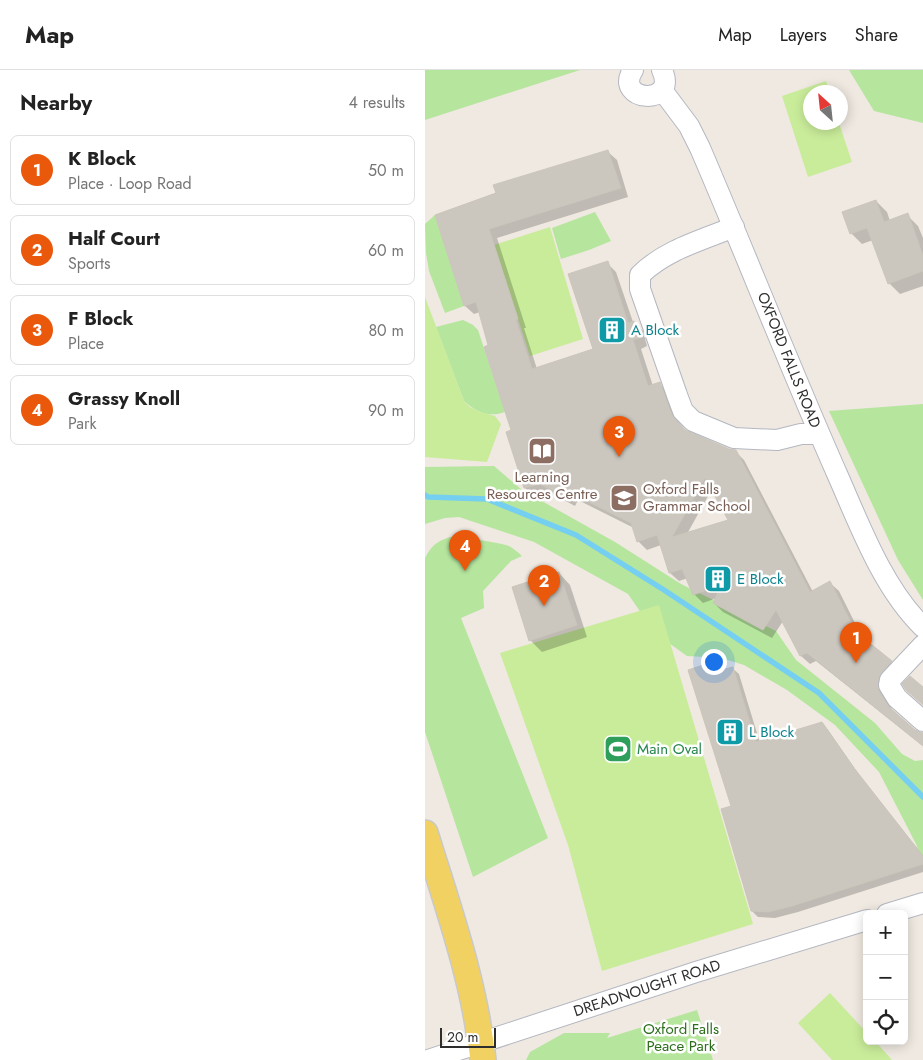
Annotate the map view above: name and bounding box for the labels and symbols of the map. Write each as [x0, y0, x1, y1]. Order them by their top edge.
north arrow [803, 85, 848, 130]
street label: OXFORD FALLS ROAD [752, 289, 826, 431]
building icon: A Block [597, 315, 627, 345]
place label: A Block [631, 319, 680, 341]
pin: 3 [603, 416, 635, 457]
library icon: Learning Resources Centre [527, 436, 557, 466]
place label: Learning Resources Centre [487, 466, 598, 505]
place label: Oxford Falls Grammar School [643, 478, 750, 517]
school or university icon: Oxford Falls Grammar School [609, 483, 639, 513]
pin: 4 [449, 530, 481, 571]
building icon: E Block [703, 564, 733, 594]
pin: 2 [528, 565, 560, 606]
place label: E Block [737, 568, 784, 590]
pin: 1 [840, 622, 872, 663]
your location [701, 649, 727, 675]
building icon: L Block [715, 717, 745, 747]
place label: L Block [749, 721, 794, 743]
sports icon: Main Oval [603, 734, 633, 764]
place label: Main Oval [637, 738, 702, 760]
street label: DREADNOUGHT ROAD [571, 954, 723, 1022]
park label: Oxford Falls Peace Park [643, 1018, 719, 1057]
scale bar [440, 1025, 496, 1048]

